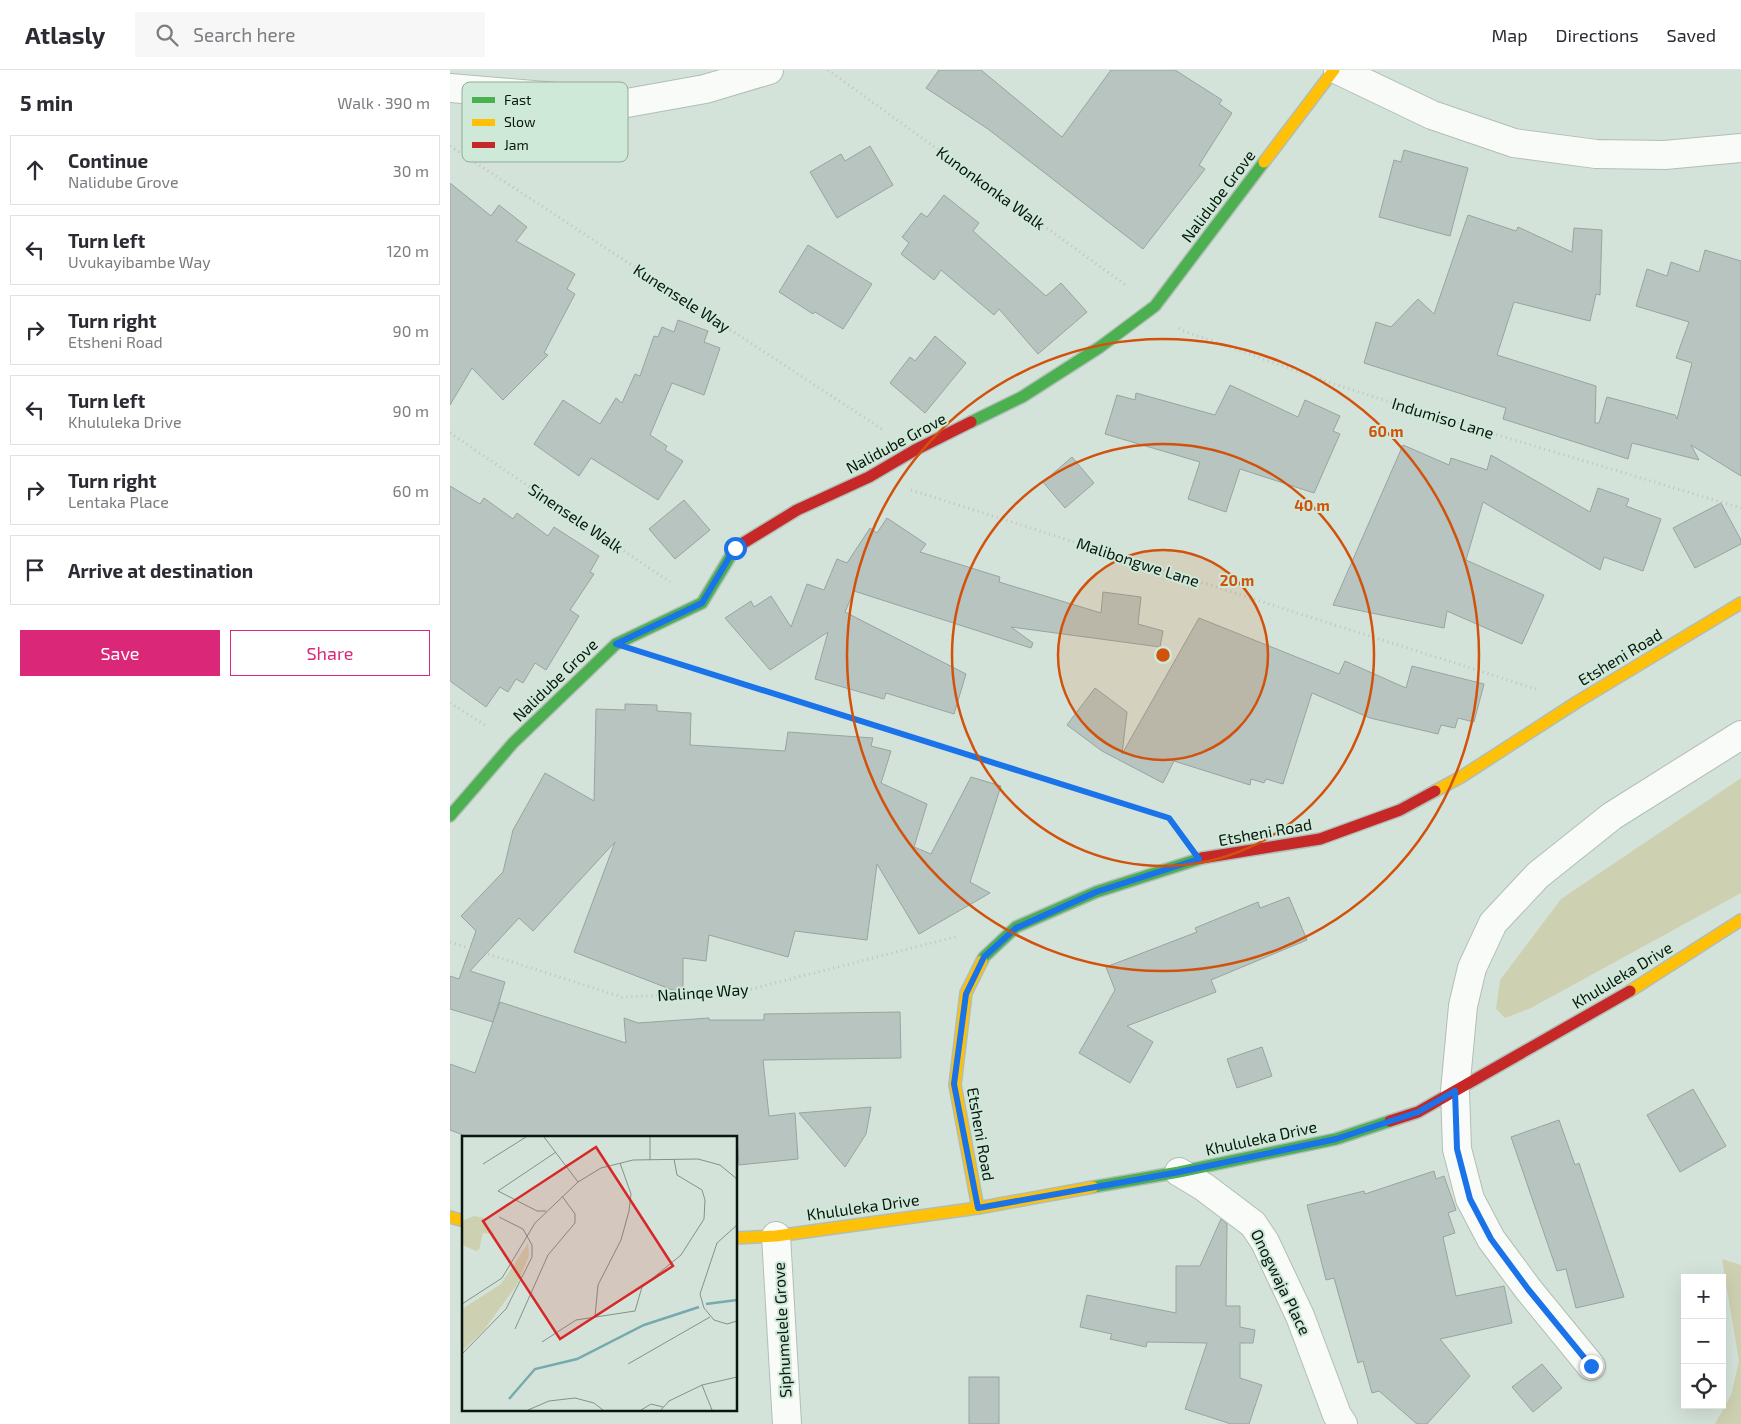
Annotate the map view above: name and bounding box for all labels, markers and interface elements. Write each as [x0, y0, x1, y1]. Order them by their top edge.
search box [135, 12, 485, 57]
text: Atlasly [25, 20, 105, 49]
icon: search [153, 21, 181, 49]
text: Search here [193, 23, 295, 46]
text: Map [1491, 24, 1528, 46]
text: Directions [1556, 24, 1639, 46]
text: Saved [1667, 24, 1716, 46]
legend [462, 82, 628, 162]
text: 5 min [20, 90, 73, 115]
text: Fast [504, 91, 531, 108]
text: Walk · 390 m [337, 93, 430, 112]
text: Slow [504, 113, 536, 130]
text: Jam [504, 136, 529, 153]
street label: Kunonkonka Walk [933, 142, 1049, 233]
street label: Nalidube Grove [1177, 146, 1258, 246]
text: Continue [68, 149, 148, 172]
icon: ahead [21, 156, 49, 184]
text: 30 m [393, 161, 429, 180]
text: Nalidube Grove [68, 172, 179, 191]
text: Turn left [68, 229, 145, 252]
icon: left [21, 236, 49, 264]
text: 120 m [386, 241, 429, 260]
text: Uvukayibambe Way [68, 252, 211, 271]
street label: Kunensele Way [630, 259, 735, 336]
text: Turn right [68, 309, 156, 332]
icon: right [21, 316, 49, 344]
text: 90 m [393, 321, 429, 340]
text: Etsheni Road [68, 332, 163, 351]
text: Turn left [68, 389, 145, 412]
street label: Indumiso Lane [1390, 393, 1496, 442]
icon: left [21, 396, 49, 424]
text: 90 m [393, 401, 429, 420]
street label: Nalidube Grove [842, 408, 949, 477]
text: Khululeka Drive [68, 412, 182, 431]
text: 60 m [1369, 422, 1403, 440]
text: Turn right [68, 469, 156, 492]
icon: right [21, 476, 49, 504]
street label: Sinensele Walk [525, 479, 627, 556]
text: 60 m [393, 481, 429, 500]
text: Lentaka Place [68, 492, 169, 511]
text: 40 m [1294, 496, 1330, 514]
street label: Malibongwe Lane [1074, 533, 1202, 590]
route start [724, 537, 747, 560]
icon: arrive [21, 556, 49, 584]
text: Arrive at destination [68, 559, 253, 582]
text: 20 m [1220, 571, 1254, 589]
street label: Etsheni Road [1574, 624, 1665, 689]
button: Save [20, 630, 220, 676]
button: Share [230, 630, 430, 676]
street label: Nalidube Grove [508, 634, 601, 725]
centre of rings [1154, 646, 1172, 664]
street label: Etsheni Road [1217, 814, 1313, 849]
street label: Khululeka Drive [1568, 937, 1675, 1012]
street label: Nalinqe Way [657, 979, 750, 1004]
street label: Etsheni Road [964, 1086, 999, 1182]
street label: Khululeka Drive [1203, 1116, 1318, 1159]
inset map [462, 1136, 738, 1412]
street label: Khululeka Drive [805, 1189, 920, 1224]
street label: Onogwaja Place [1247, 1226, 1315, 1338]
street label: Siphumelele Grove [768, 1262, 795, 1398]
map controls [1681, 1274, 1726, 1409]
button: + [1681, 1274, 1726, 1319]
button: − [1681, 1319, 1726, 1364]
route end [1580, 1355, 1603, 1378]
button: locate [1681, 1364, 1726, 1409]

